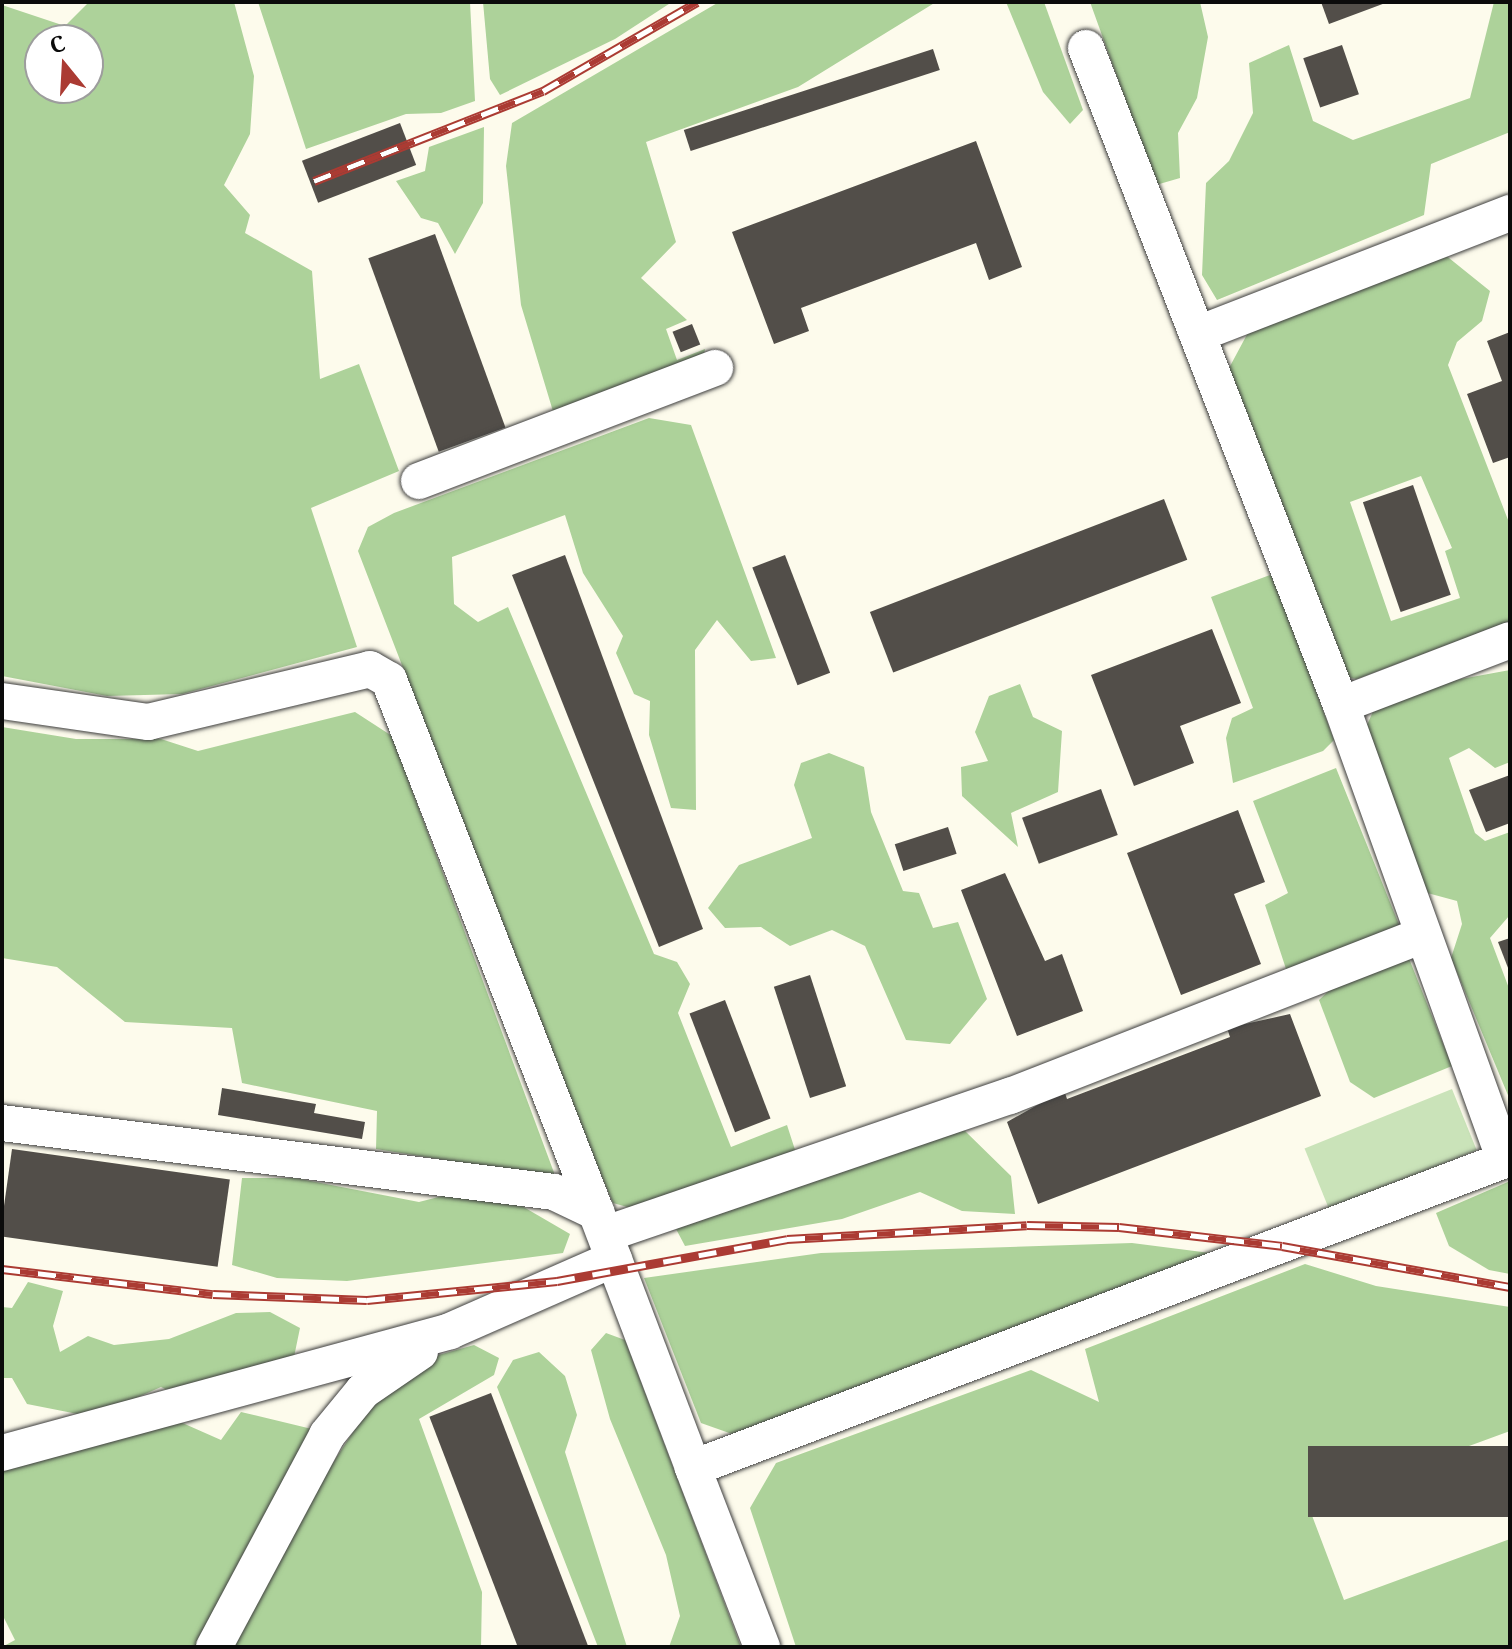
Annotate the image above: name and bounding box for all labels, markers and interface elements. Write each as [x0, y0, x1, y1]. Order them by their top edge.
north arrow [24, 24, 104, 104]
text: С [46, 27, 69, 60]

